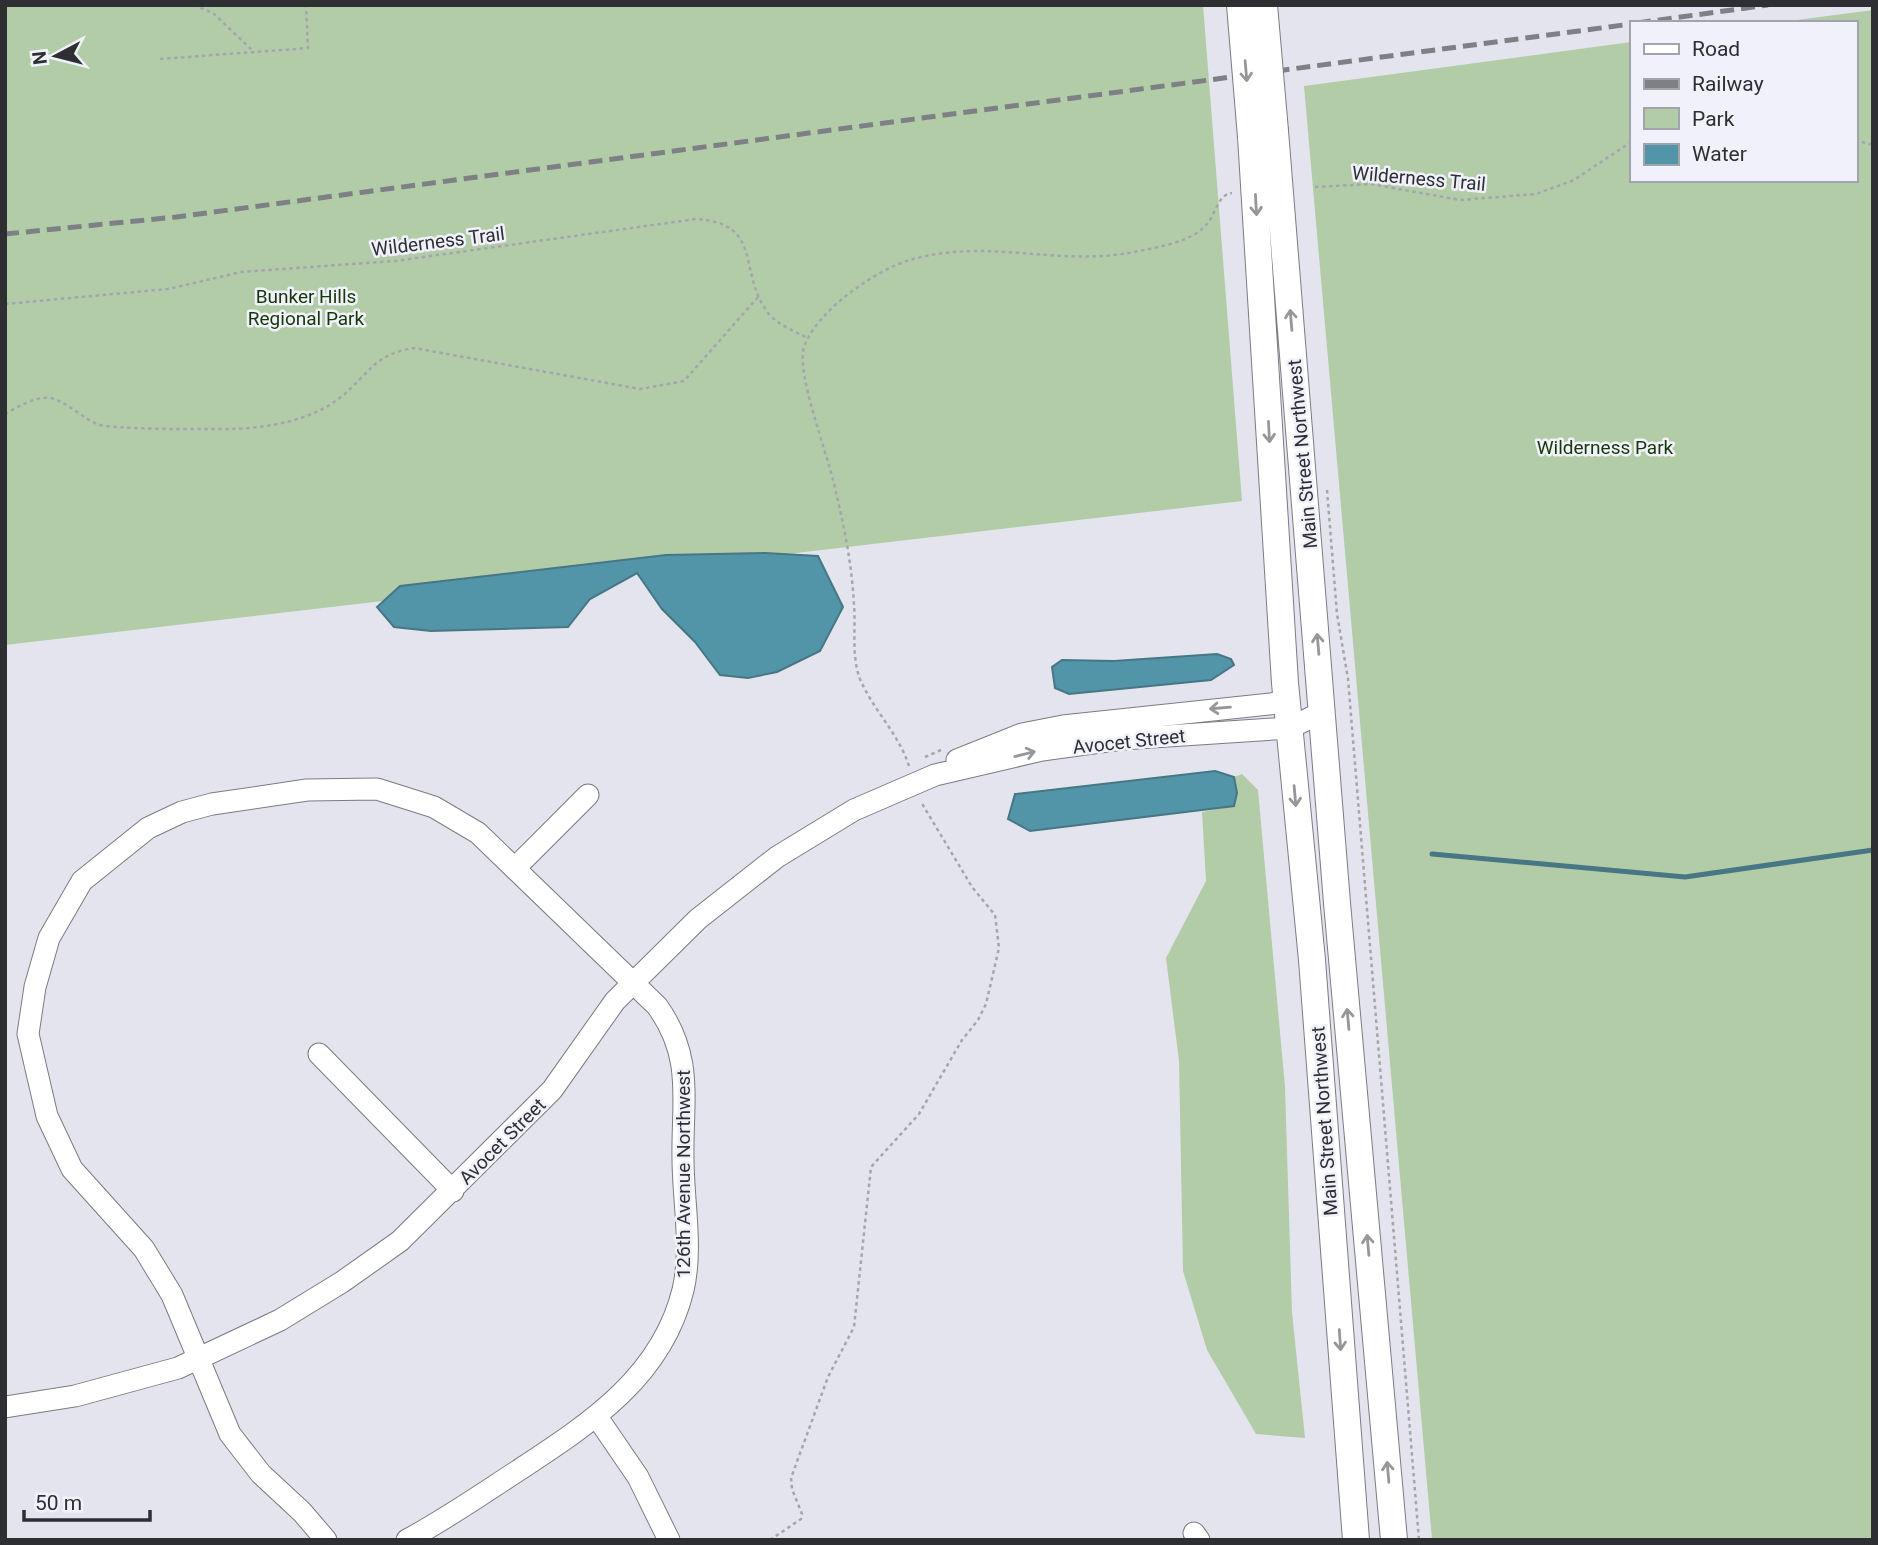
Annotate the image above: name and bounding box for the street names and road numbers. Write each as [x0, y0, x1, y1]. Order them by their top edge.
street label: Wilderness Trail [1351, 161, 1487, 196]
street label: Wilderness Trail [370, 222, 506, 261]
street label: Main Street Northwest [1283, 358, 1322, 550]
street label: Avocet Street [1072, 724, 1186, 759]
street label: Main Street Northwest [1306, 1025, 1343, 1217]
street label: 126th Avenue Northwest [672, 1070, 695, 1278]
street label: Avocet Street [454, 1093, 550, 1189]

